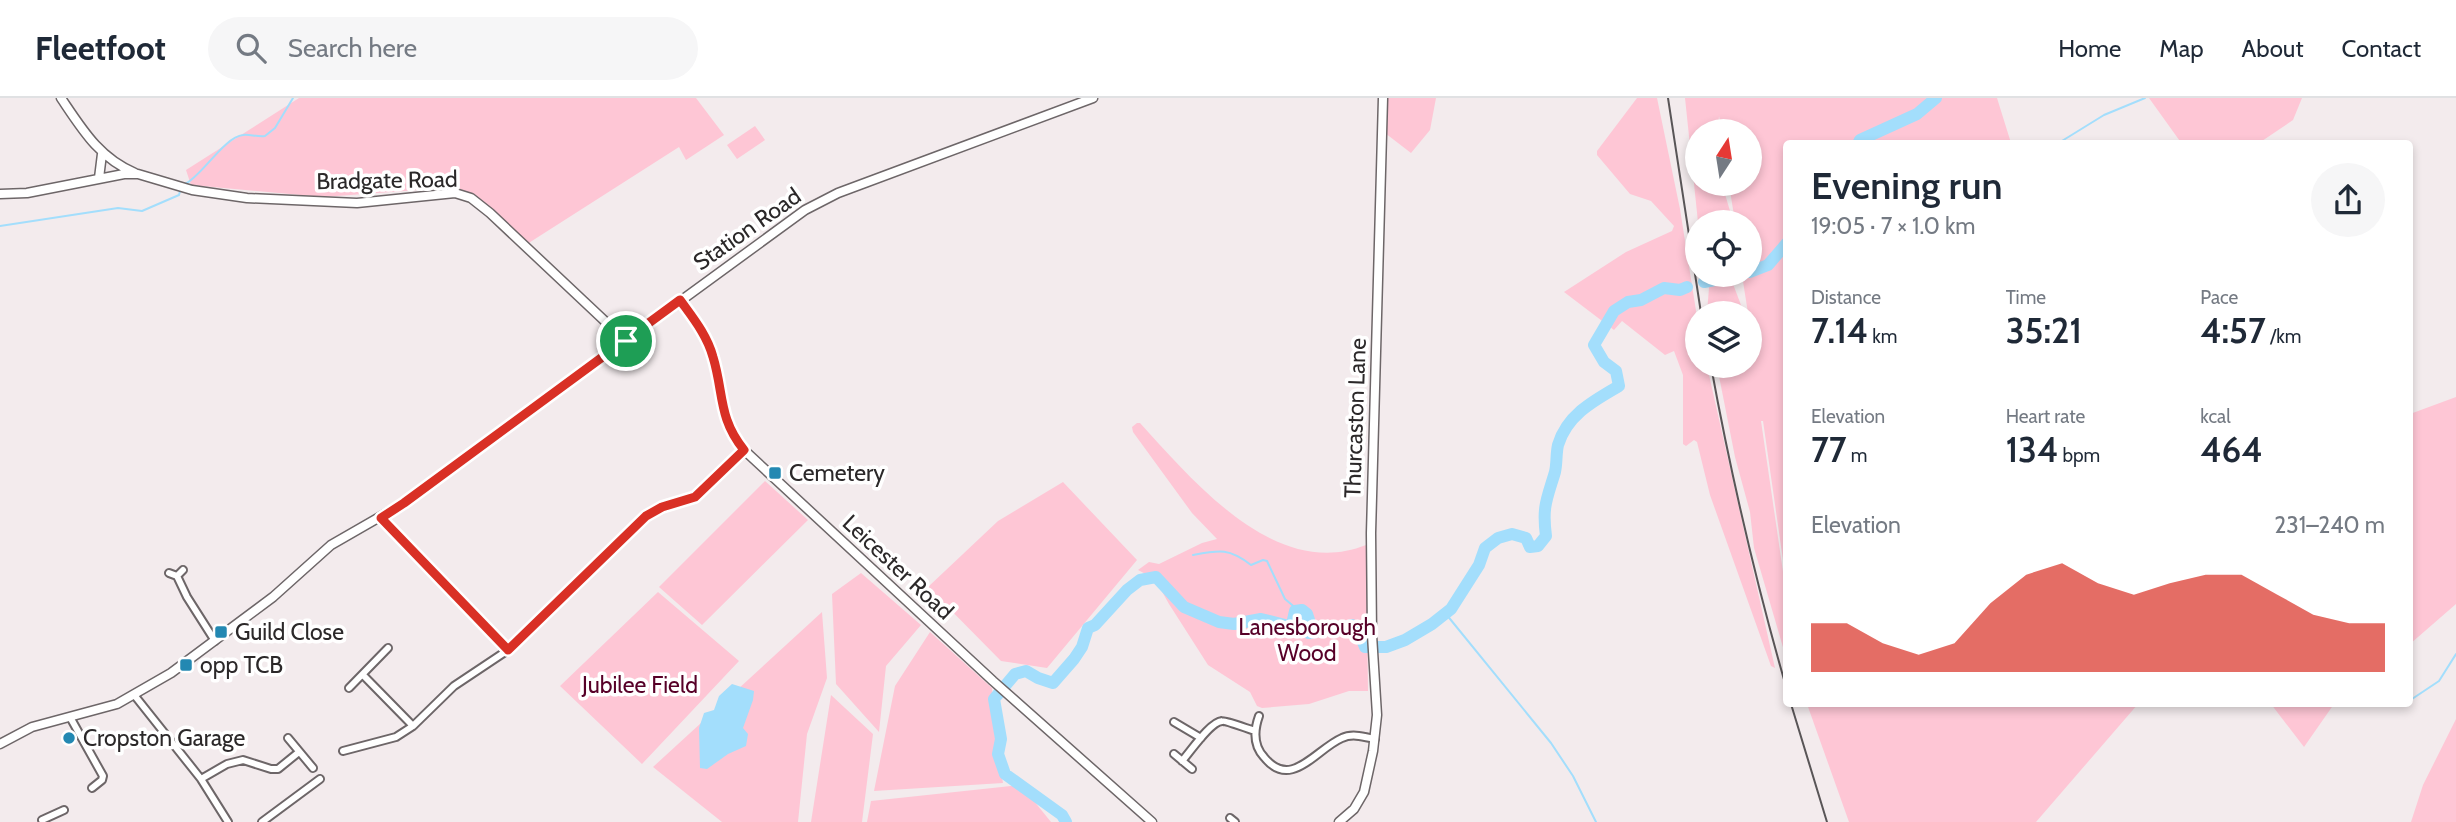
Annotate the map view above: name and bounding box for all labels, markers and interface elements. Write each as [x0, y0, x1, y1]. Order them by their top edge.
search box [208, 17, 698, 80]
text: Fleetfoot [35, 28, 166, 68]
icon: search [232, 29, 270, 67]
text: Search here [288, 32, 417, 64]
text: Home [2058, 34, 2121, 63]
text: Map [2159, 34, 2204, 63]
text: About [2242, 34, 2304, 63]
text: Contact [2342, 34, 2421, 63]
north arrow [1685, 119, 1762, 196]
map controls [1685, 119, 1762, 378]
text: Evening run [1811, 162, 2003, 209]
button: share [2311, 163, 2385, 237]
street label: Bradgate Road [316, 165, 458, 195]
street label: Station Road [688, 182, 806, 276]
button: locate [1685, 210, 1762, 287]
text: 19:05 · 7 × 1.0 km [1811, 212, 1976, 240]
text: Distance [1811, 286, 1881, 309]
text: Time [2006, 286, 2046, 309]
text: Pace [2200, 286, 2238, 309]
button: layers [1685, 301, 1762, 378]
text: 7.14 [1811, 309, 1868, 352]
text: 35:21 [2006, 309, 2082, 352]
text: 4:57 [2200, 309, 2266, 352]
pin [596, 311, 656, 371]
icon: arrive [607, 322, 645, 360]
text: km [1868, 325, 1898, 348]
text: /km [2266, 325, 2301, 348]
street label: Thurcaston Lane [1338, 337, 1372, 499]
text: Elevation [1811, 405, 1885, 428]
text: Heart rate [2006, 405, 2085, 428]
text: kcal [2200, 405, 2231, 428]
text: 77 [1811, 428, 1847, 471]
text: 134 [2006, 428, 2058, 471]
text: 464 [2200, 428, 2262, 471]
text: m [1847, 444, 1867, 467]
text: bpm [2058, 444, 2100, 467]
place label: Cemetery [789, 459, 885, 487]
marker: Cemetery [767, 465, 783, 481]
street label: Leicester Road [837, 509, 959, 625]
text: Elevation [1811, 511, 1901, 539]
text: 231–240 m [2274, 511, 2385, 539]
park label: Lanesborough Wood [1238, 613, 1376, 667]
place label: Guild Close [235, 618, 344, 646]
marker: Guild Close [213, 624, 229, 640]
place label: opp TCB [200, 651, 283, 679]
marker: opp TCB [178, 657, 194, 673]
park label: Jubilee Field [581, 671, 698, 699]
place label: Cropston Garage [83, 724, 245, 752]
marker: Cropston Garage [61, 730, 77, 746]

